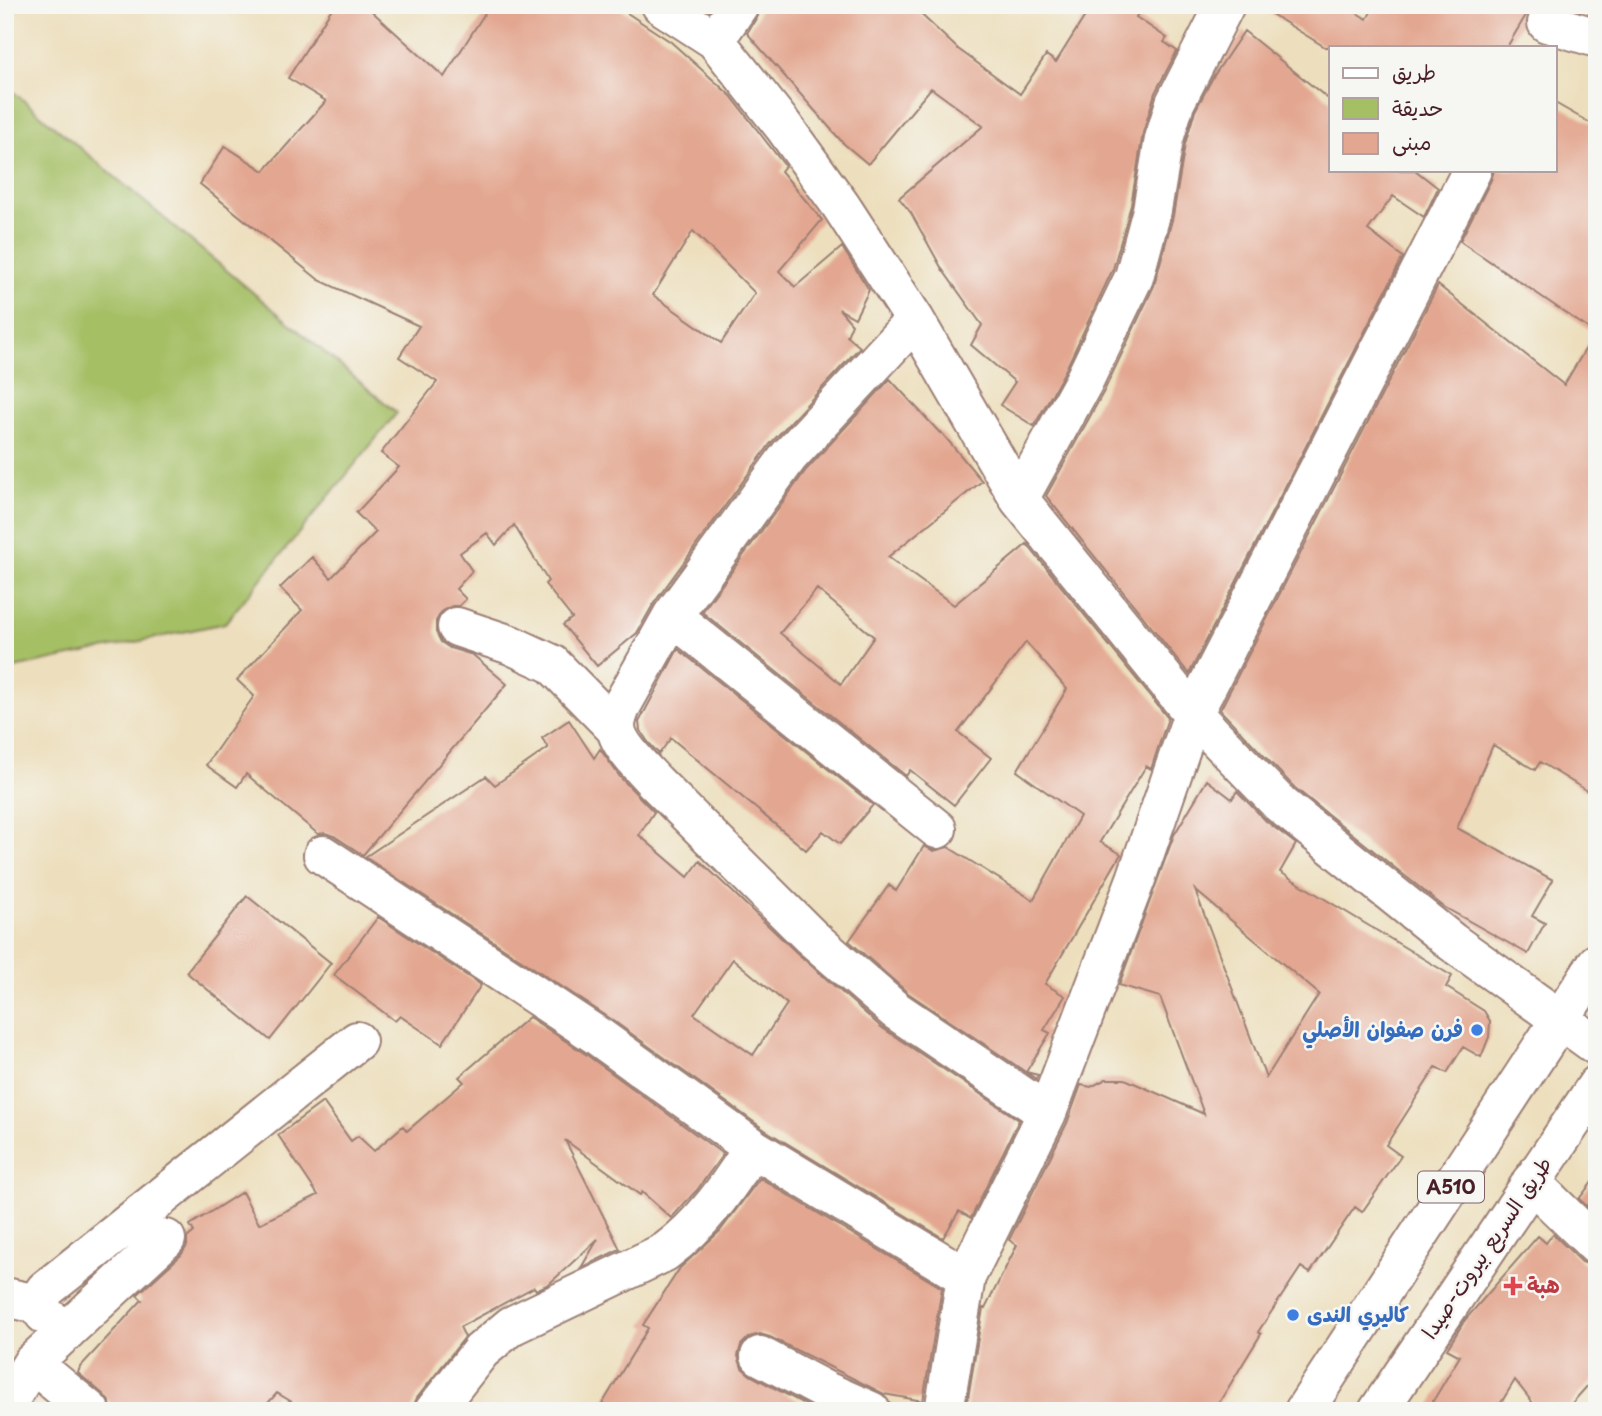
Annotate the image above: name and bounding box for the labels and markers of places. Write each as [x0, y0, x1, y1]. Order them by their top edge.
place label: فرن صفوان الأصلي [1302, 1012, 1463, 1049]
marker: فرن صفوان الأصلي [1469, 1022, 1485, 1038]
place label: هبة [1527, 1268, 1560, 1300]
marker: هبة [1505, 1278, 1521, 1294]
place label: كاليري الندى [1307, 1297, 1410, 1331]
marker: كاليري الندى [1285, 1307, 1301, 1323]

